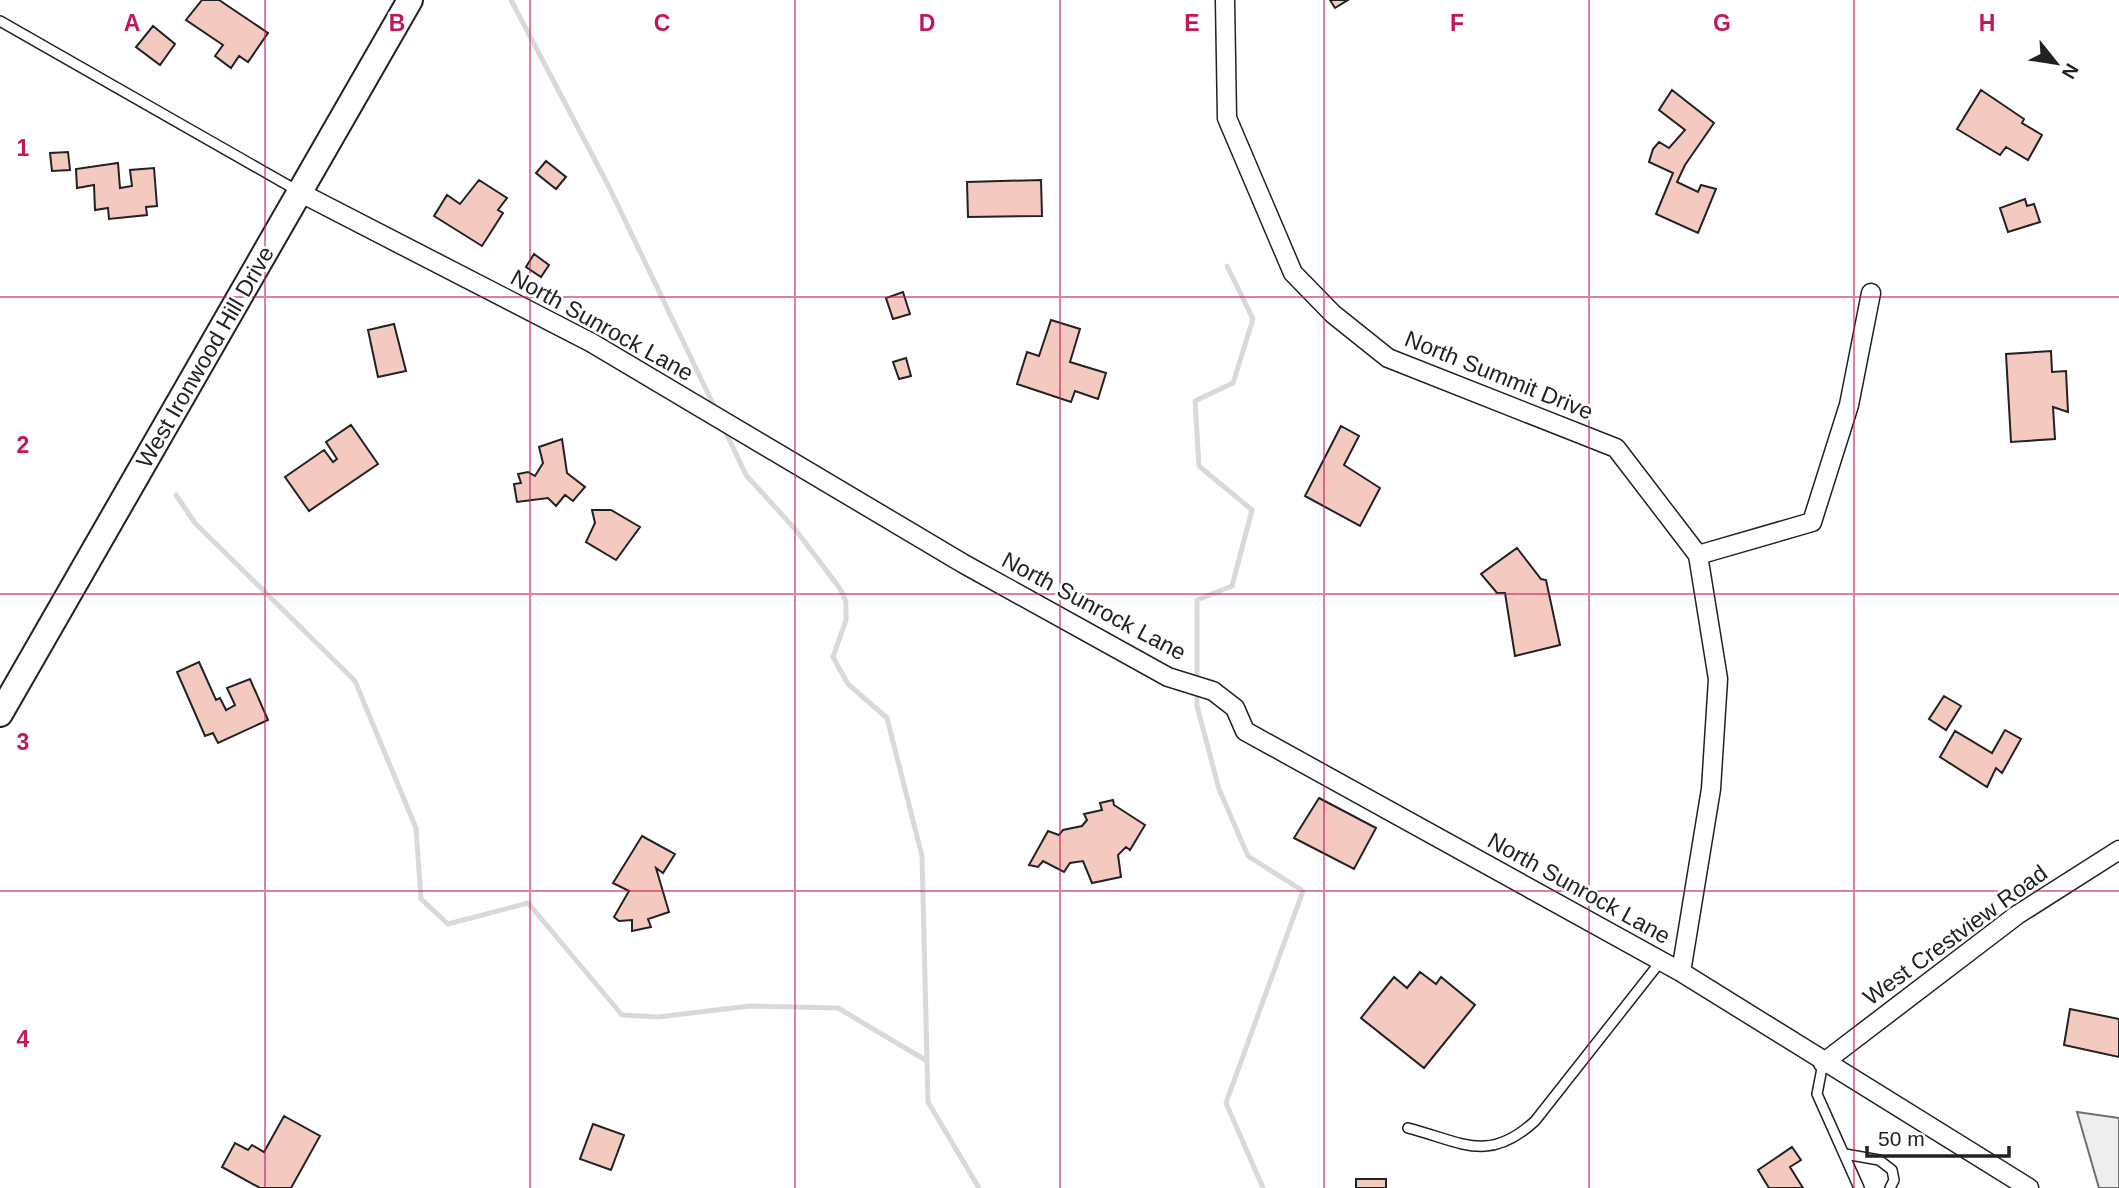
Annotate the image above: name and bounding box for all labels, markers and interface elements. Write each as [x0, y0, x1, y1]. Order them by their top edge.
text: A [124, 10, 140, 36]
text: B [389, 10, 405, 36]
text: C [654, 10, 670, 36]
text: D [919, 10, 935, 36]
text: E [1184, 10, 1200, 36]
text: F [1450, 10, 1464, 36]
text: G [1713, 10, 1731, 36]
text: H [1979, 10, 1995, 36]
north arrow [2021, 28, 2091, 98]
text: N [2058, 60, 2083, 82]
text: 1 [17, 135, 30, 161]
street label: West Ironwood Hill Drive [131, 242, 279, 472]
street label: North Sunrock Lane [506, 264, 698, 386]
street label: North Summit Drive [1401, 325, 1597, 425]
text: 2 [17, 432, 29, 458]
street label: North Sunrock Lane [998, 546, 1190, 666]
text: 3 [17, 729, 29, 755]
street label: North Sunrock Lane [1483, 827, 1675, 949]
street label: West Crestview Road [1858, 860, 2052, 1010]
text: 4 [17, 1026, 30, 1052]
scale bar [1867, 1114, 2009, 1158]
text: 50 m [1878, 1127, 1925, 1150]

